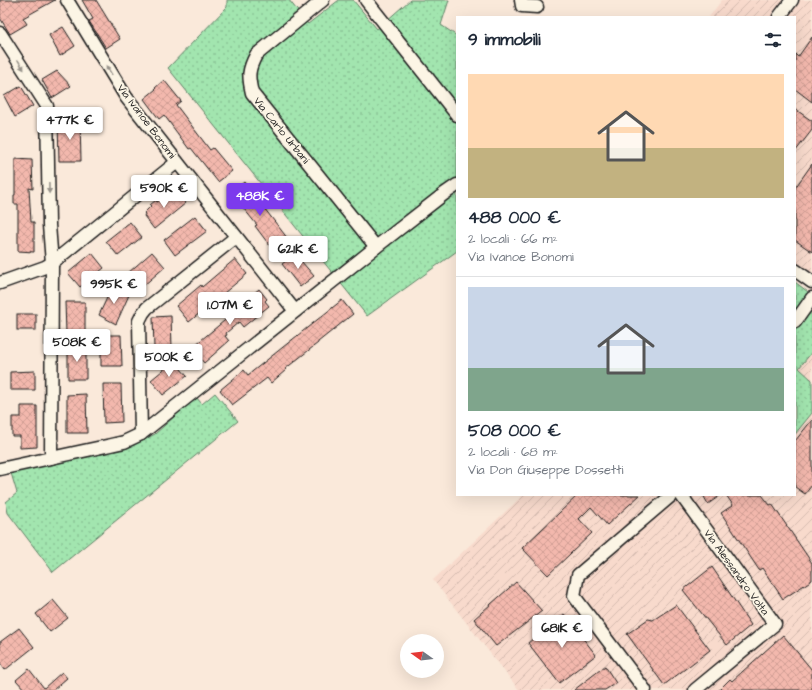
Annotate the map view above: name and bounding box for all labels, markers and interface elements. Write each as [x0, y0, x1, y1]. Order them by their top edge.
text: 9 immobili [468, 28, 540, 52]
icon: filters [762, 29, 784, 51]
one-way arrow [17, 60, 25, 71]
one-way arrow [106, 64, 113, 75]
street label: Via Ivanoe Bonomi [114, 81, 180, 162]
street label: Via Carlo Urbani [250, 94, 313, 167]
icon: home [590, 100, 662, 172]
pin: 477K € [37, 107, 103, 141]
text: 477K € [46, 111, 94, 129]
pin: 590K € [131, 175, 197, 209]
text: 590K € [140, 179, 188, 197]
one-way arrow [45, 182, 52, 194]
pin: 488K € [227, 183, 293, 217]
text: 488K € [235, 187, 285, 205]
text: 488 000 € [468, 206, 561, 230]
text: 2 locali · 66 m² [468, 230, 558, 248]
pin: 621K € [265, 236, 331, 270]
text: 621K € [278, 240, 318, 258]
text: Via Ivanoe Bonomi [468, 248, 574, 266]
pin: 995K € [81, 271, 147, 305]
text: 995K € [90, 275, 138, 293]
pin: 1.07M € [193, 292, 267, 326]
text: 1.07M € [207, 296, 253, 314]
icon: home [590, 313, 662, 385]
pin: 508K € [44, 329, 110, 363]
text: 508K € [52, 333, 102, 351]
pin: 500K € [136, 344, 202, 378]
text: 500K € [144, 348, 194, 366]
text: 508 000 € [468, 419, 561, 443]
text: 2 locali · 68 m² [468, 443, 558, 461]
text: Via Don Giuseppe Dossetti [468, 461, 624, 479]
street label: Via Alessandro Volta [700, 526, 773, 619]
pin: 681K € [529, 615, 595, 649]
text: 681K € [541, 619, 583, 637]
north arrow [400, 634, 444, 678]
map controls [400, 634, 444, 678]

